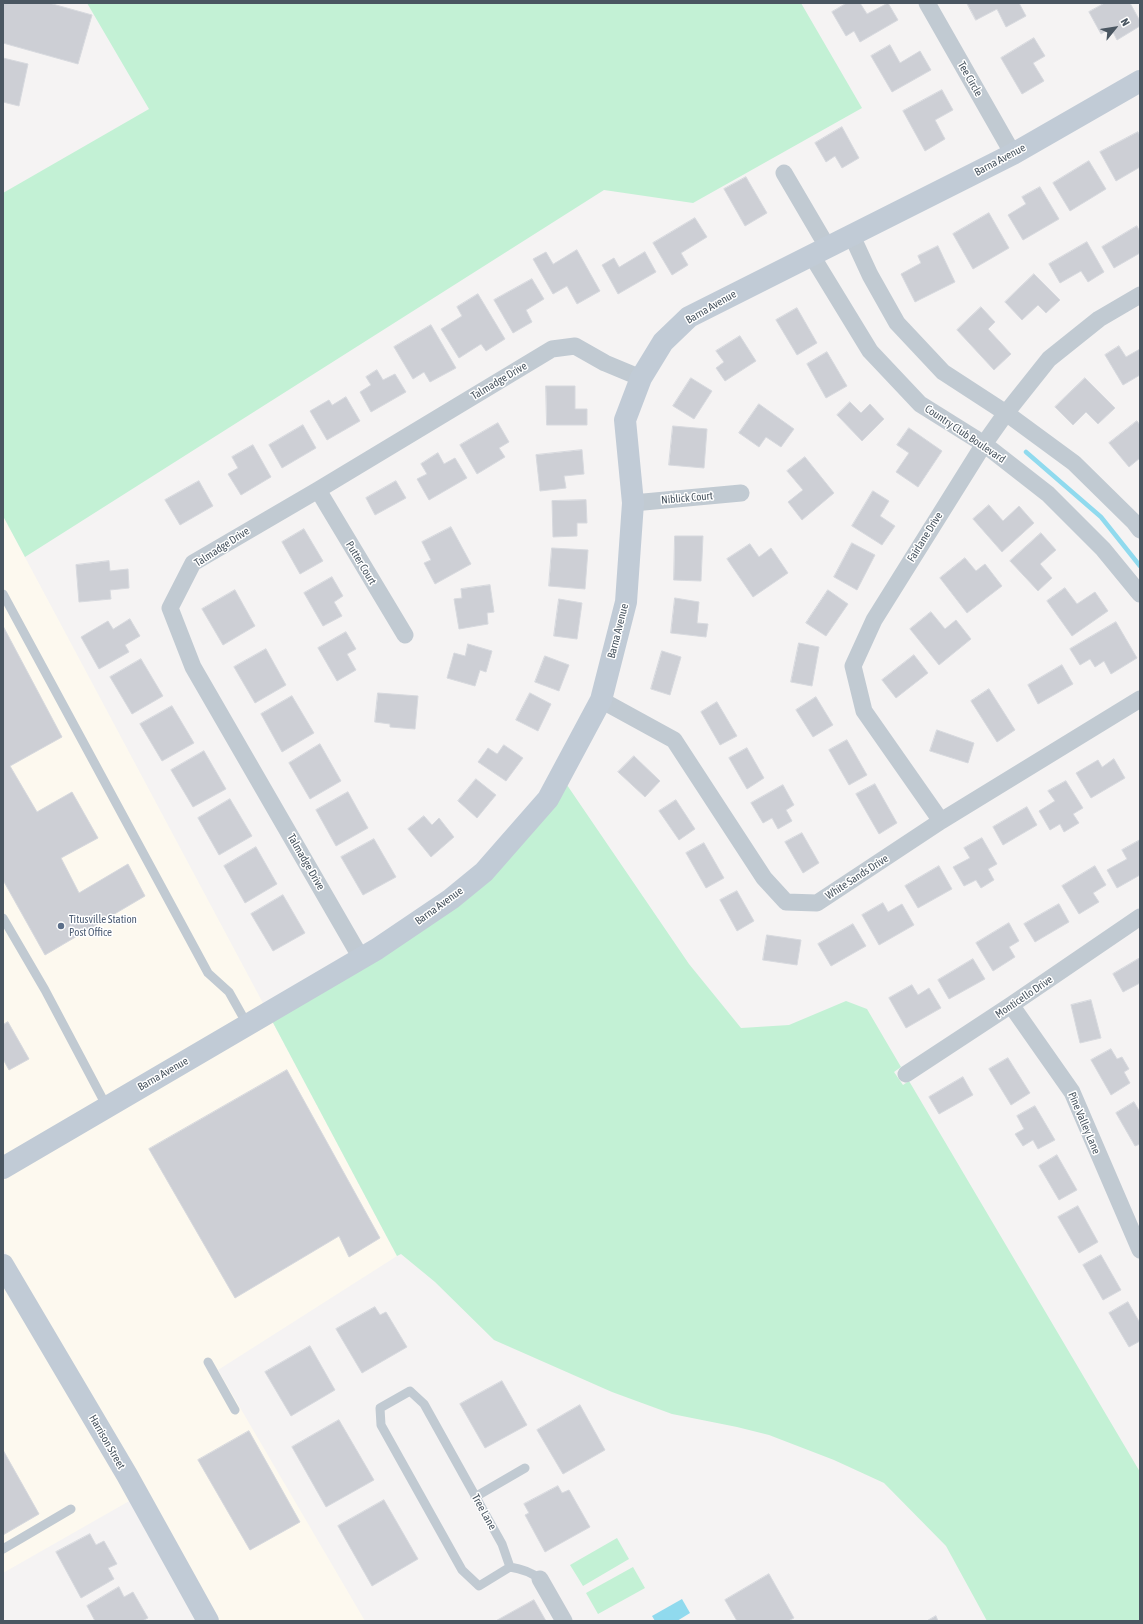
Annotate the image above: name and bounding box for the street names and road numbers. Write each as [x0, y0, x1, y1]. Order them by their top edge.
street label: Tee Circle [955, 59, 985, 99]
street label: Barna Avenue [972, 141, 1028, 179]
street label: Barna Avenue [683, 287, 739, 327]
street label: Talmadge Drive [469, 359, 529, 403]
street label: Country Club Boulevard [922, 402, 1008, 466]
street label: Niblick Court [661, 489, 713, 507]
street label: Fairlane Drive [904, 510, 946, 564]
street label: Talmadge Drive [192, 524, 252, 570]
street label: Putter Court [343, 539, 379, 587]
street label: Barna Avenue [605, 602, 631, 660]
street label: Talmadge Drive [285, 832, 327, 892]
street label: White Sands Drive [823, 852, 891, 902]
street label: Barna Avenue [412, 884, 466, 928]
street label: Monticello Drive [993, 973, 1055, 1021]
street label: Barna Avenue [135, 1054, 191, 1094]
street label: Pine Valley Lane [1065, 1090, 1103, 1156]
street label: Harrison Street [86, 1412, 128, 1472]
street label: Tree Lane [469, 1492, 499, 1532]

